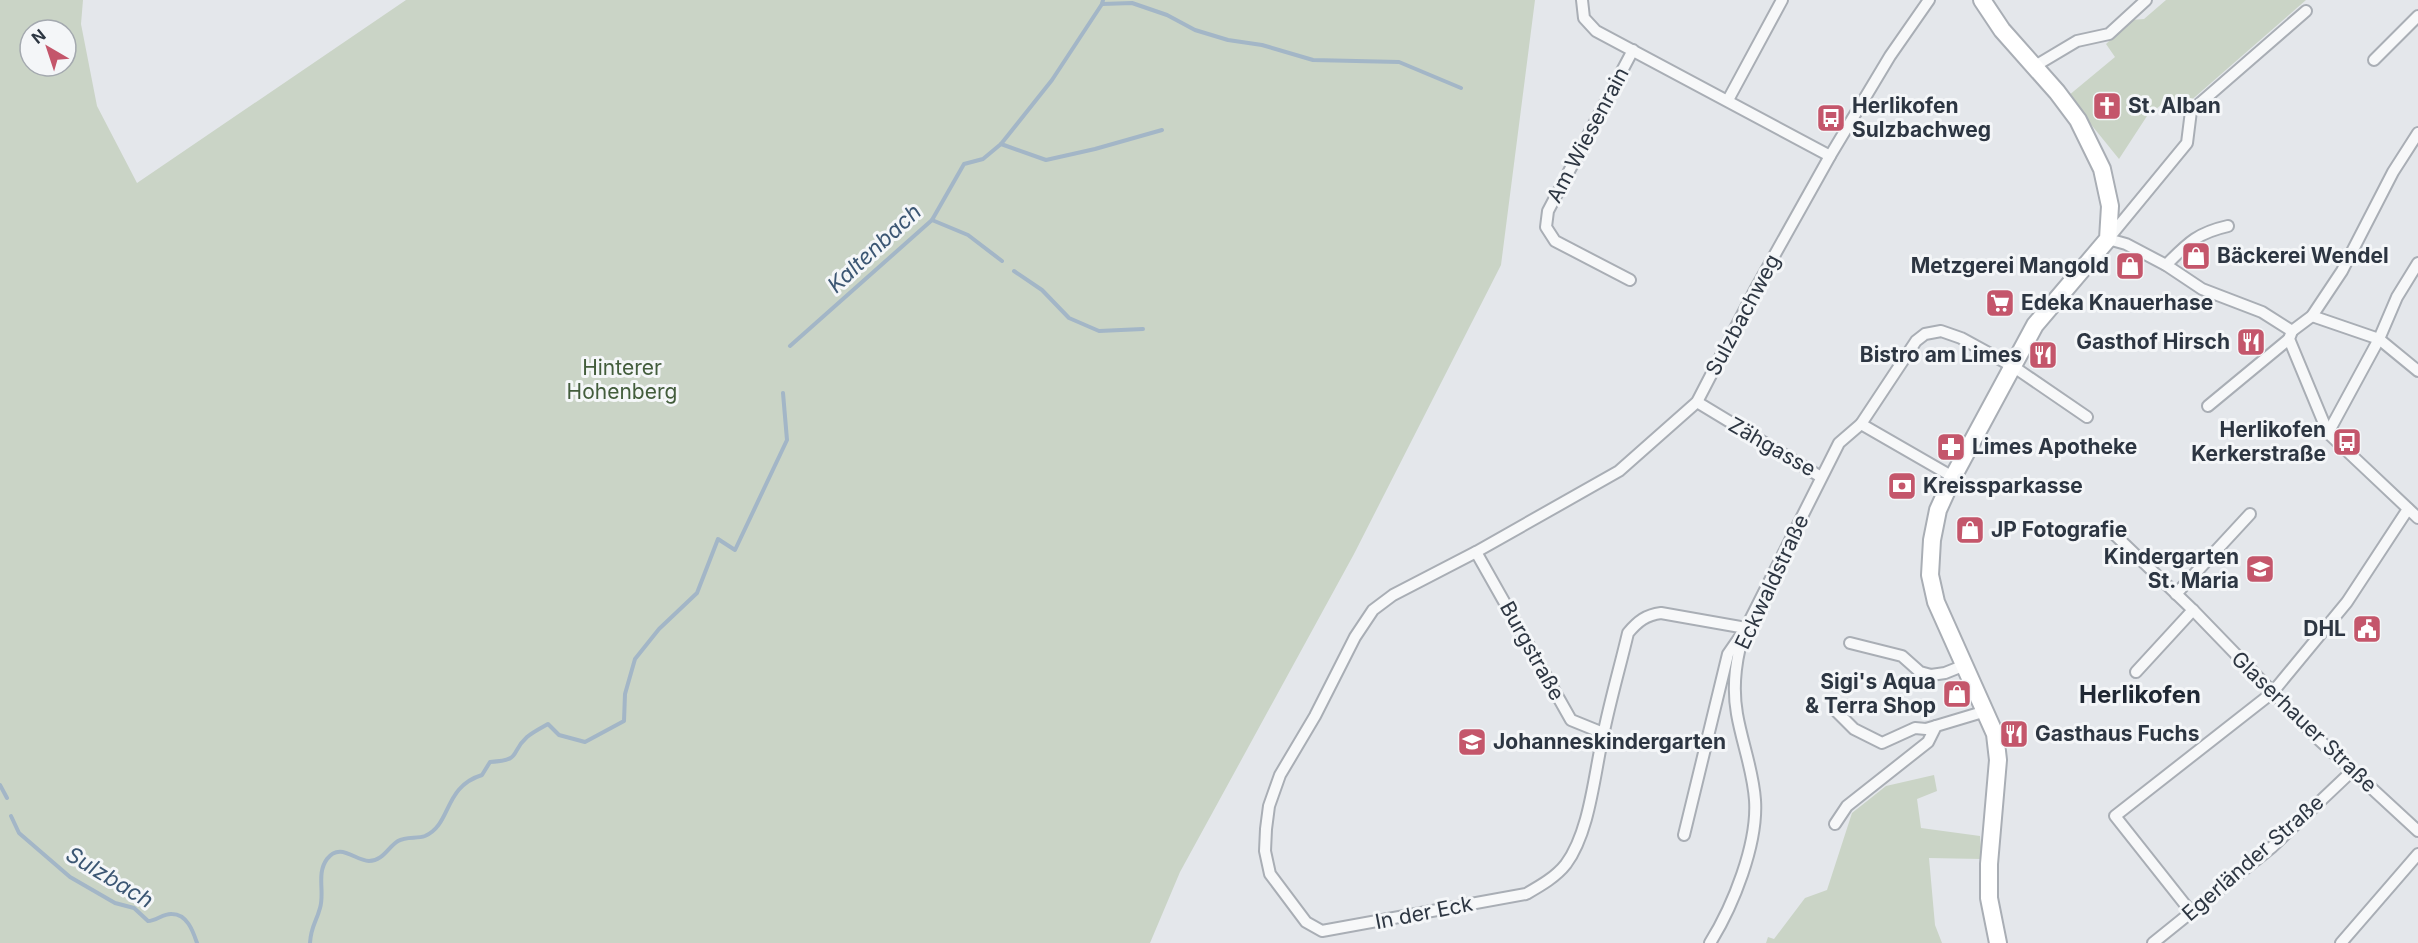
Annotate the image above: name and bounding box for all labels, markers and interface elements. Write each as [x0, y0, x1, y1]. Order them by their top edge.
north arrow [18, 18, 78, 78]
text: N [28, 25, 50, 48]
street label: Am Wiesenrain [1541, 63, 1634, 207]
church icon: St. Alban [2091, 90, 2123, 122]
place label: Herlikofen Sulzbachweg [1852, 93, 1991, 142]
place label: St. Alban [2128, 93, 2221, 118]
bus stop icon: Herlikofen Sulzbachweg [1815, 102, 1847, 134]
water label: Kaltenbach [822, 198, 926, 298]
shop icon: Bäckerei Wendel [2180, 240, 2212, 272]
place label: Bäckerei Wendel [2217, 243, 2389, 268]
street label: Sulzbachweg [1700, 250, 1785, 380]
shop icon: Metzgerei Mangold [2114, 250, 2146, 282]
place label: Metzgerei Mangold [1911, 253, 2109, 278]
supermarket icon: Edeka Knauerhase [1984, 287, 2016, 319]
place label: Edeka Knauerhase [2021, 290, 2213, 315]
restaurant icon: Gasthof Hirsch [2235, 326, 2267, 358]
place label: Gasthof Hirsch [2076, 329, 2230, 354]
restaurant icon: Bistro am Limes [2027, 339, 2059, 371]
place label: Bistro am Limes [1860, 342, 2022, 367]
park label: Hinterer Hohenberg [567, 355, 677, 404]
street label: Zähgasse [1724, 412, 1820, 482]
place label: Herlikofen Kerkerstraße [2191, 417, 2326, 466]
bus stop icon: Herlikofen Kerkerstraße [2331, 426, 2363, 458]
pharmacy icon: Limes Apotheke [1935, 431, 1967, 463]
place label: Limes Apotheke [1972, 434, 2137, 459]
bank icon: Kreissparkasse [1886, 470, 1918, 502]
place label: Kreissparkasse [1923, 473, 2083, 498]
street label: Eckwaldstraße [1729, 510, 1814, 653]
shop icon: JP Fotografie [1954, 514, 1986, 546]
place label: JP Fotografie [1991, 517, 2127, 542]
place label: Kindergarten St. Maria [2104, 544, 2239, 593]
school or university icon: Kindergarten St. Maria [2244, 553, 2276, 585]
street label: Burgstraße [1495, 597, 1570, 705]
public building icon: DHL [2351, 613, 2383, 645]
place label: DHL [2303, 616, 2346, 641]
street label: Glaserhauer Straße [2227, 646, 2382, 797]
place label: Sigi's Aqua & Terra Shop [1805, 669, 1936, 718]
shop icon: Sigi's Aqua & Terra Shop [1941, 678, 1973, 710]
district label: Herlikofen [2079, 680, 2201, 709]
restaurant icon: Gasthaus Fuchs [1998, 718, 2030, 750]
place label: Gasthaus Fuchs [2035, 721, 2199, 746]
school or university icon: Johanneskindergarten [1456, 726, 1488, 758]
place label: Johanneskindergarten [1493, 729, 1726, 754]
street label: Egerländer Straße [2177, 789, 2329, 926]
water label: Sulzbach [62, 841, 158, 913]
street label: In der Eck [1373, 891, 1475, 934]

